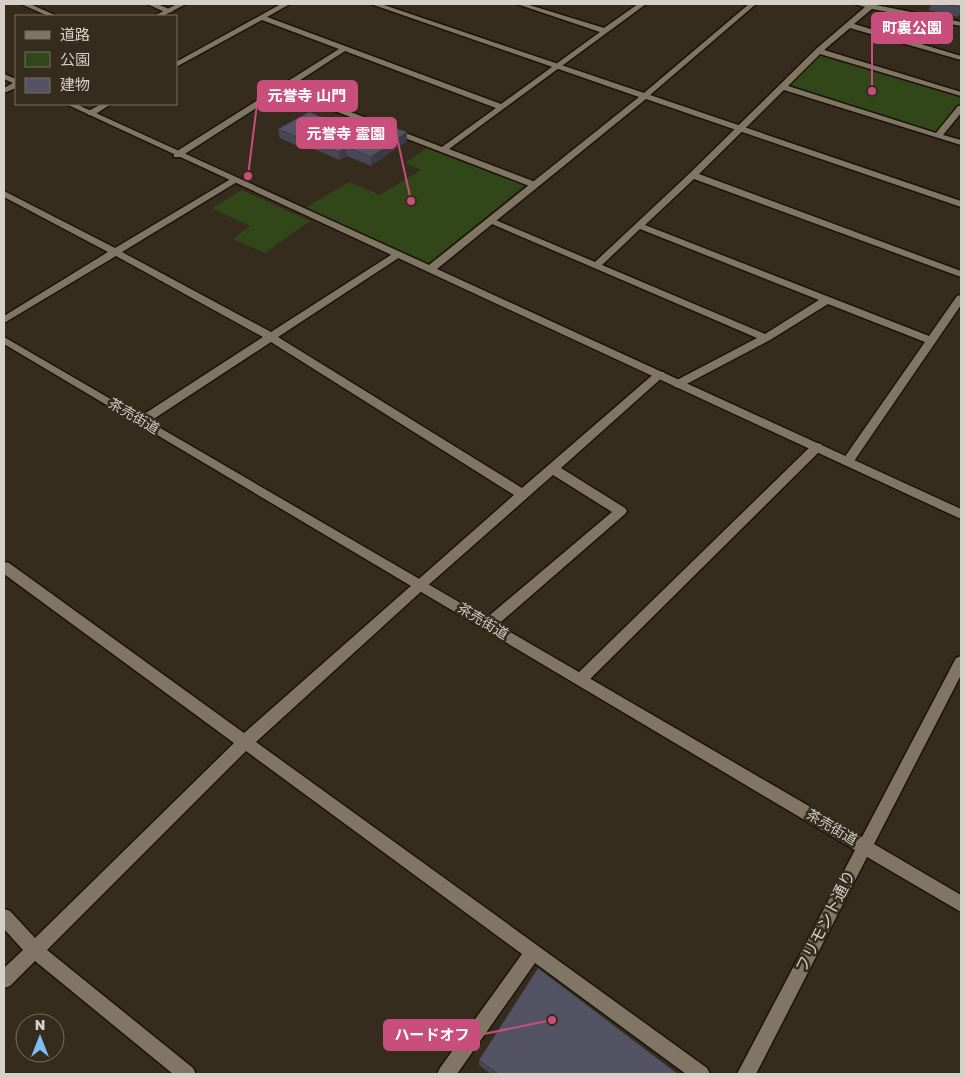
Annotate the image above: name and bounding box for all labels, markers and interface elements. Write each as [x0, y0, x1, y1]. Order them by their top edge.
callout: 町裏公園 [872, 13, 952, 43]
legend [15, 15, 178, 105]
text: 町裏公園 [882, 18, 942, 36]
text: 道路 [60, 25, 90, 43]
text: 公園 [60, 50, 90, 68]
text: 建物 [60, 75, 90, 93]
callout: 元誉寺 山門 [258, 81, 357, 111]
text: 元誉寺 山門 [268, 86, 346, 104]
callout: 元誉寺 霊園 [297, 118, 396, 148]
text: 元誉寺 霊園 [307, 124, 385, 142]
street label: 茶売街道 [106, 394, 163, 437]
street label: 茶売街道 [455, 599, 512, 642]
street label: 茶売街道 [804, 805, 861, 848]
street label: フリモント通り [791, 867, 859, 975]
north arrow [15, 1013, 65, 1063]
text: N [35, 1016, 45, 1033]
callout: ハードオフ [384, 1020, 479, 1050]
text: ハードオフ [394, 1025, 470, 1043]

